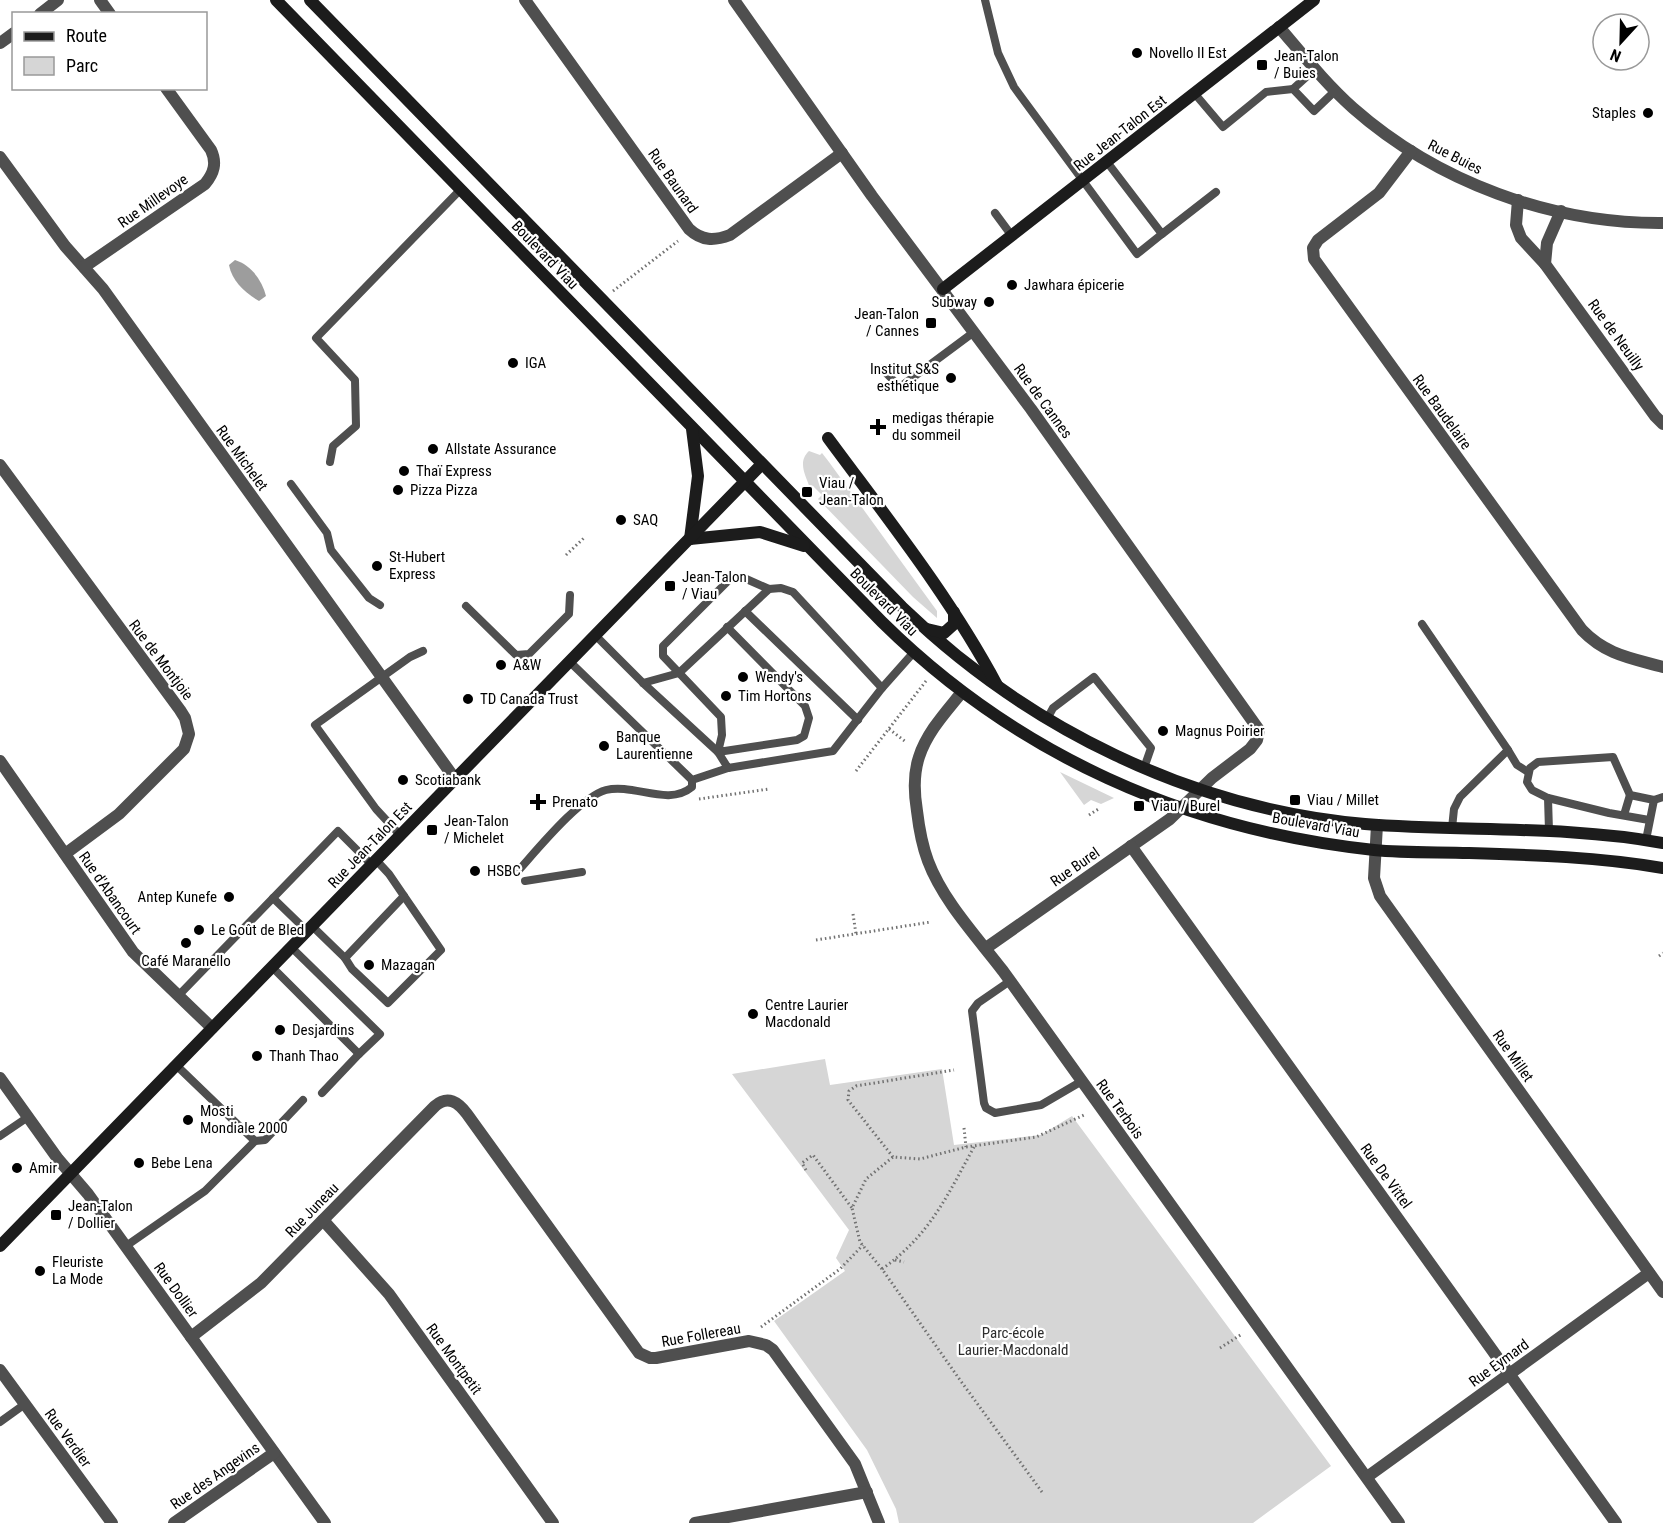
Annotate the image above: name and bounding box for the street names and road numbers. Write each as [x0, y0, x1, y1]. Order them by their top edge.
street label: Rue Jean-Talon Est [1070, 91, 1170, 175]
street label: Rue Buies [1425, 136, 1485, 178]
street label: Rue Baunard [644, 145, 702, 217]
street label: Rue Millevoye [115, 170, 191, 232]
street label: Boulevard Viau [508, 217, 582, 293]
street label: Rue de Neuilly [1584, 296, 1648, 374]
street label: Rue de Cannes [1010, 360, 1076, 442]
street label: Rue Baudelaire [1409, 371, 1475, 453]
street label: Rue Michelet [212, 422, 272, 494]
street label: Boulevard Viau [846, 564, 922, 640]
street label: Rue de Montjoie [125, 616, 197, 704]
street label: Rue Jean-Talon Est [324, 798, 416, 892]
street label: Boulevard Viau [1271, 808, 1361, 842]
street label: Rue Burel [1047, 844, 1103, 890]
street label: Rue d'Abancourt [75, 848, 145, 938]
street label: Rue Millet [1489, 1027, 1537, 1085]
street label: Rue Terbois [1092, 1076, 1148, 1142]
street label: Rue De Vittel [1356, 1140, 1416, 1212]
street label: Rue Juneau [282, 1179, 342, 1241]
street label: Rue Dollier [150, 1259, 202, 1321]
street label: Rue Follereau [660, 1319, 742, 1351]
street label: Rue Montpetit [422, 1320, 486, 1398]
street label: Rue Eymard [1466, 1335, 1532, 1391]
street label: Rue Verdier [41, 1405, 95, 1471]
street label: Rue des Angevins [167, 1439, 263, 1513]

